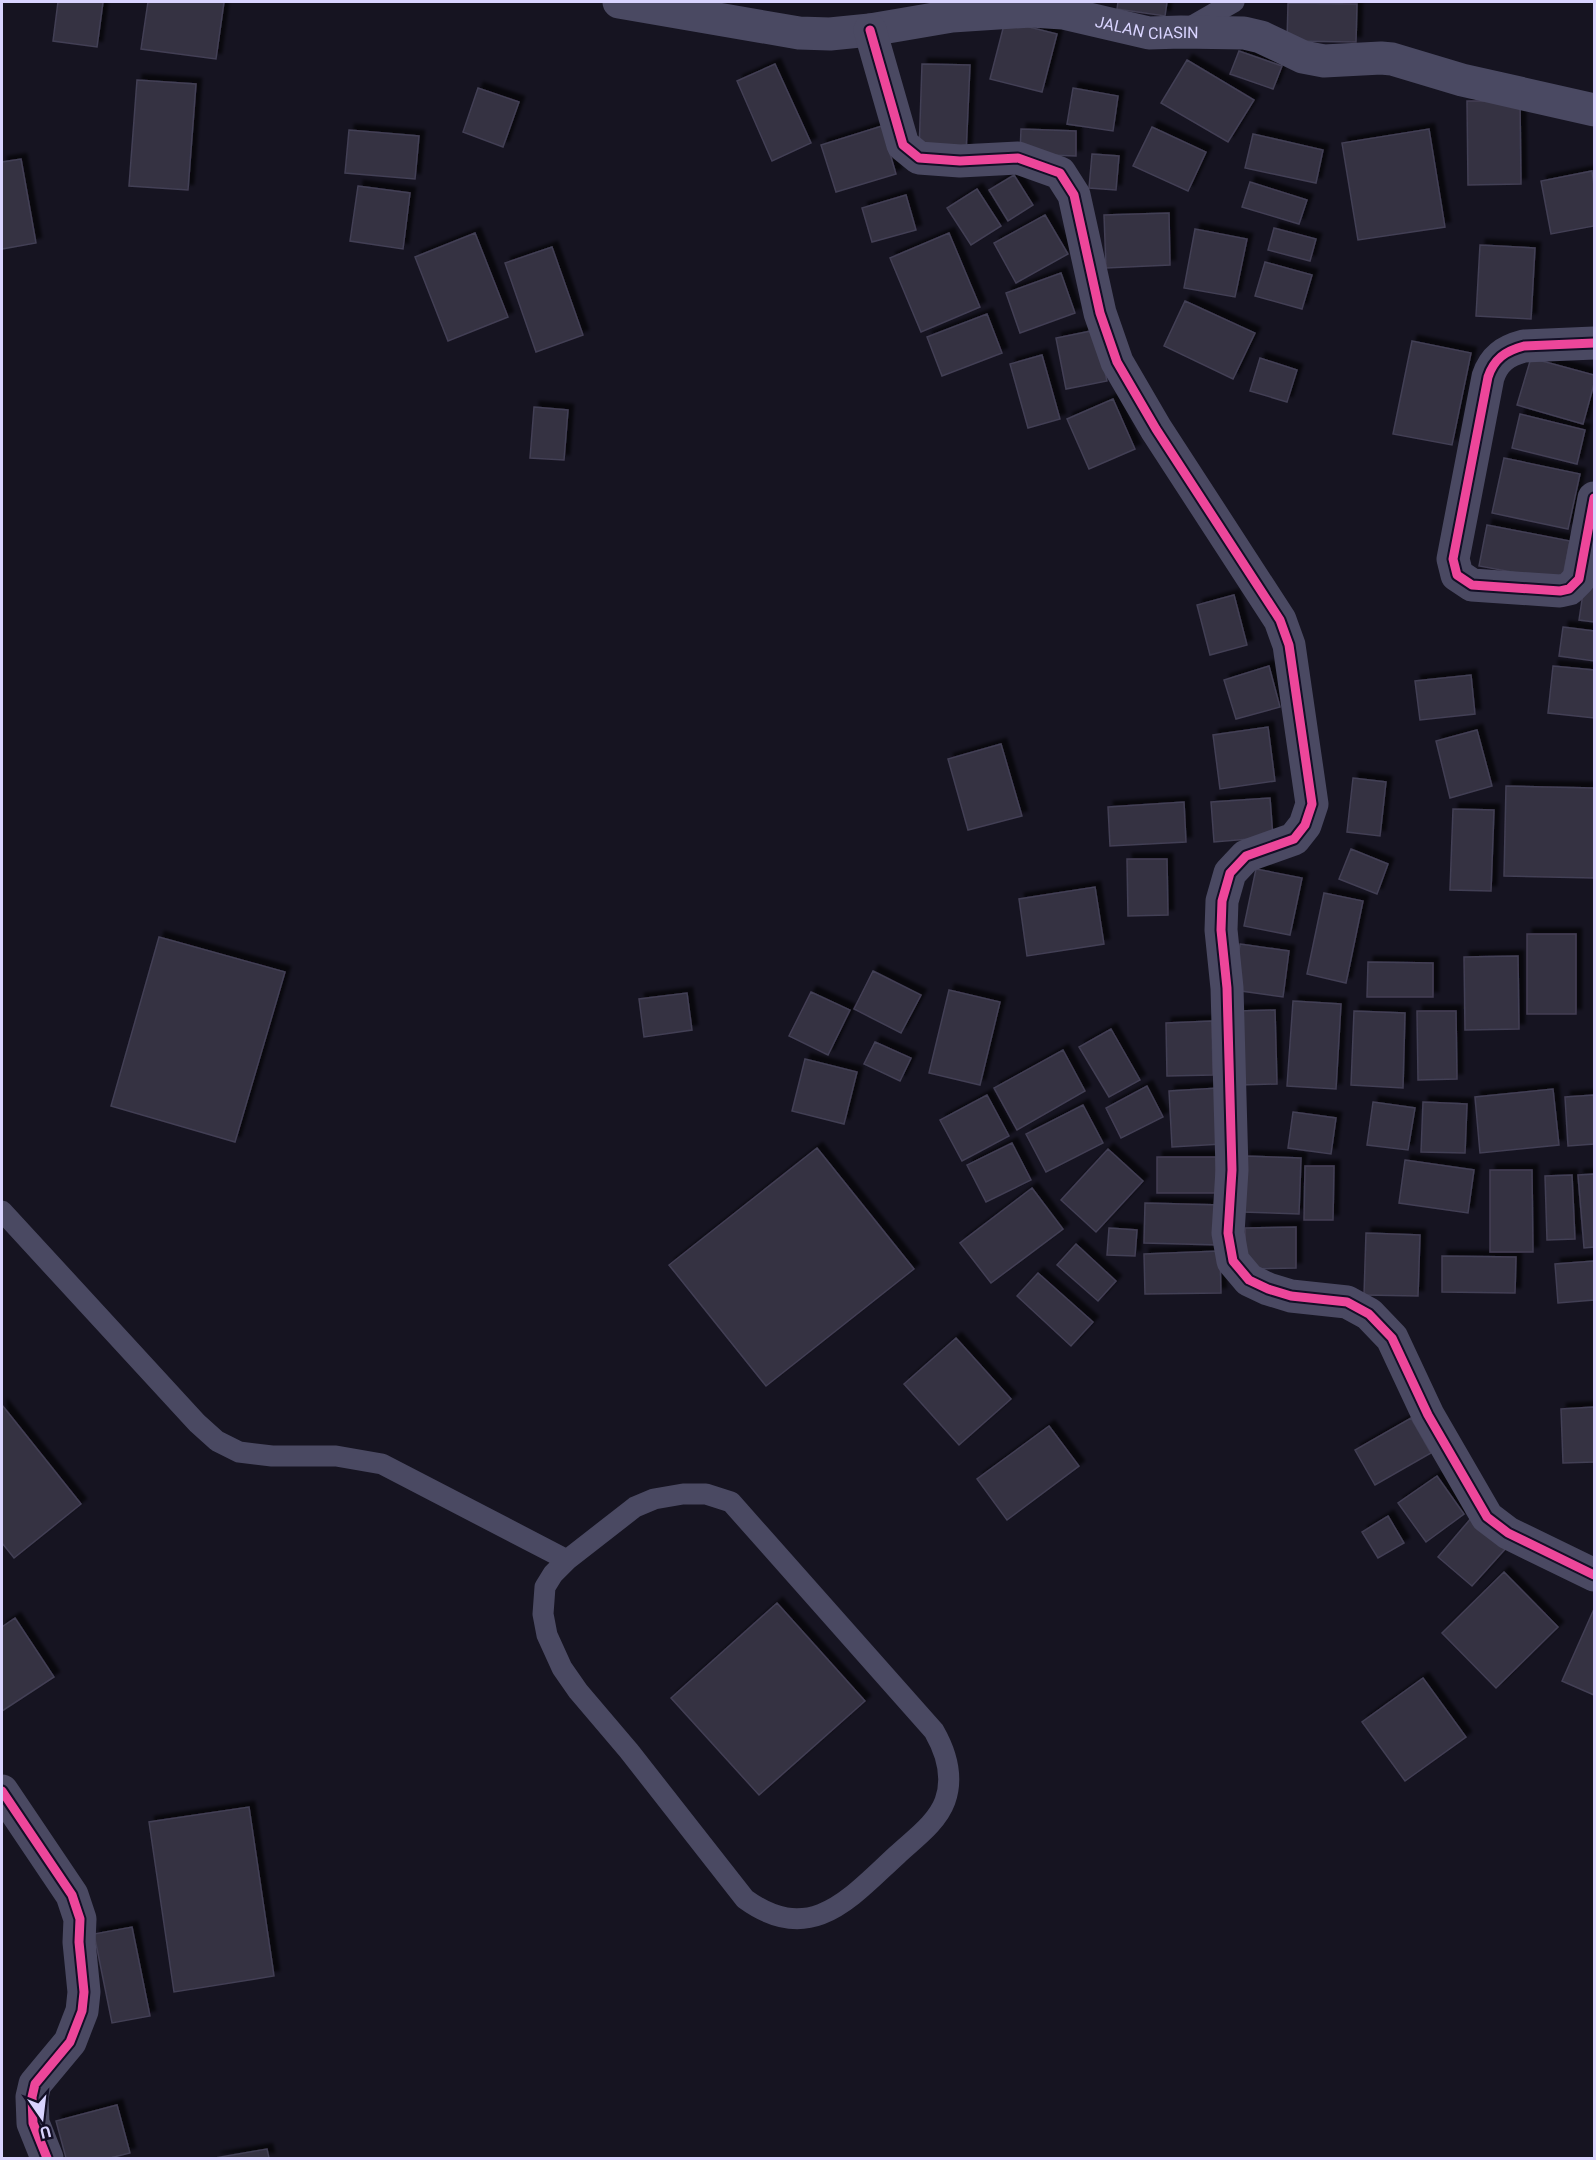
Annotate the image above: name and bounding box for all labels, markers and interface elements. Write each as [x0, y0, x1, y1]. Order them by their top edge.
street label: JALAN CIASIN [1094, 11, 1199, 43]
north arrow [12, 2088, 72, 2148]
text: U [38, 2122, 53, 2143]

